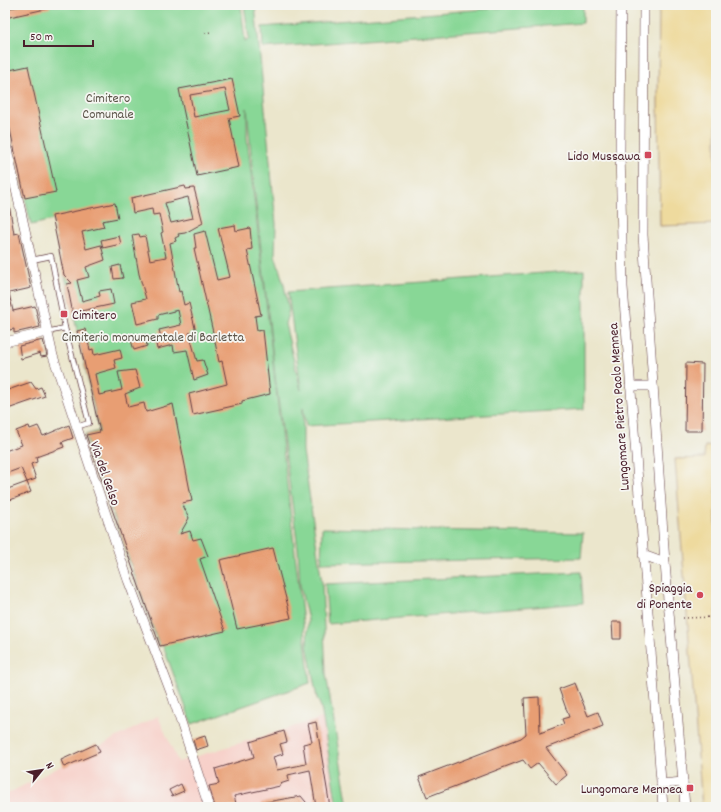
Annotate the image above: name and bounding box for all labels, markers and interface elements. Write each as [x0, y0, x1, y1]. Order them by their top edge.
scale bar [24, 22, 93, 48]
text: 50 m [30, 29, 53, 46]
park label: Cimitero Comunale [82, 89, 134, 125]
place label: Lido Mussawa [568, 147, 640, 167]
marker: Lido Mussawa [643, 150, 653, 160]
place label: Cimitero [72, 306, 116, 326]
marker: Cimitero [59, 309, 69, 319]
street label: Lungomare Pietro Paolo Mennea [604, 322, 636, 491]
park label: Cimiterio monumentale di Barletta [62, 328, 245, 348]
street label: Via del Gelso [84, 439, 124, 509]
place label: Spiaggia di Ponente [637, 579, 692, 615]
marker: Spiaggia di Ponente [695, 590, 705, 600]
north arrow [22, 750, 62, 790]
text: N [41, 760, 57, 773]
place label: Lungomare Mennea [581, 780, 682, 800]
marker: Lungomare Mennea [685, 783, 695, 793]

